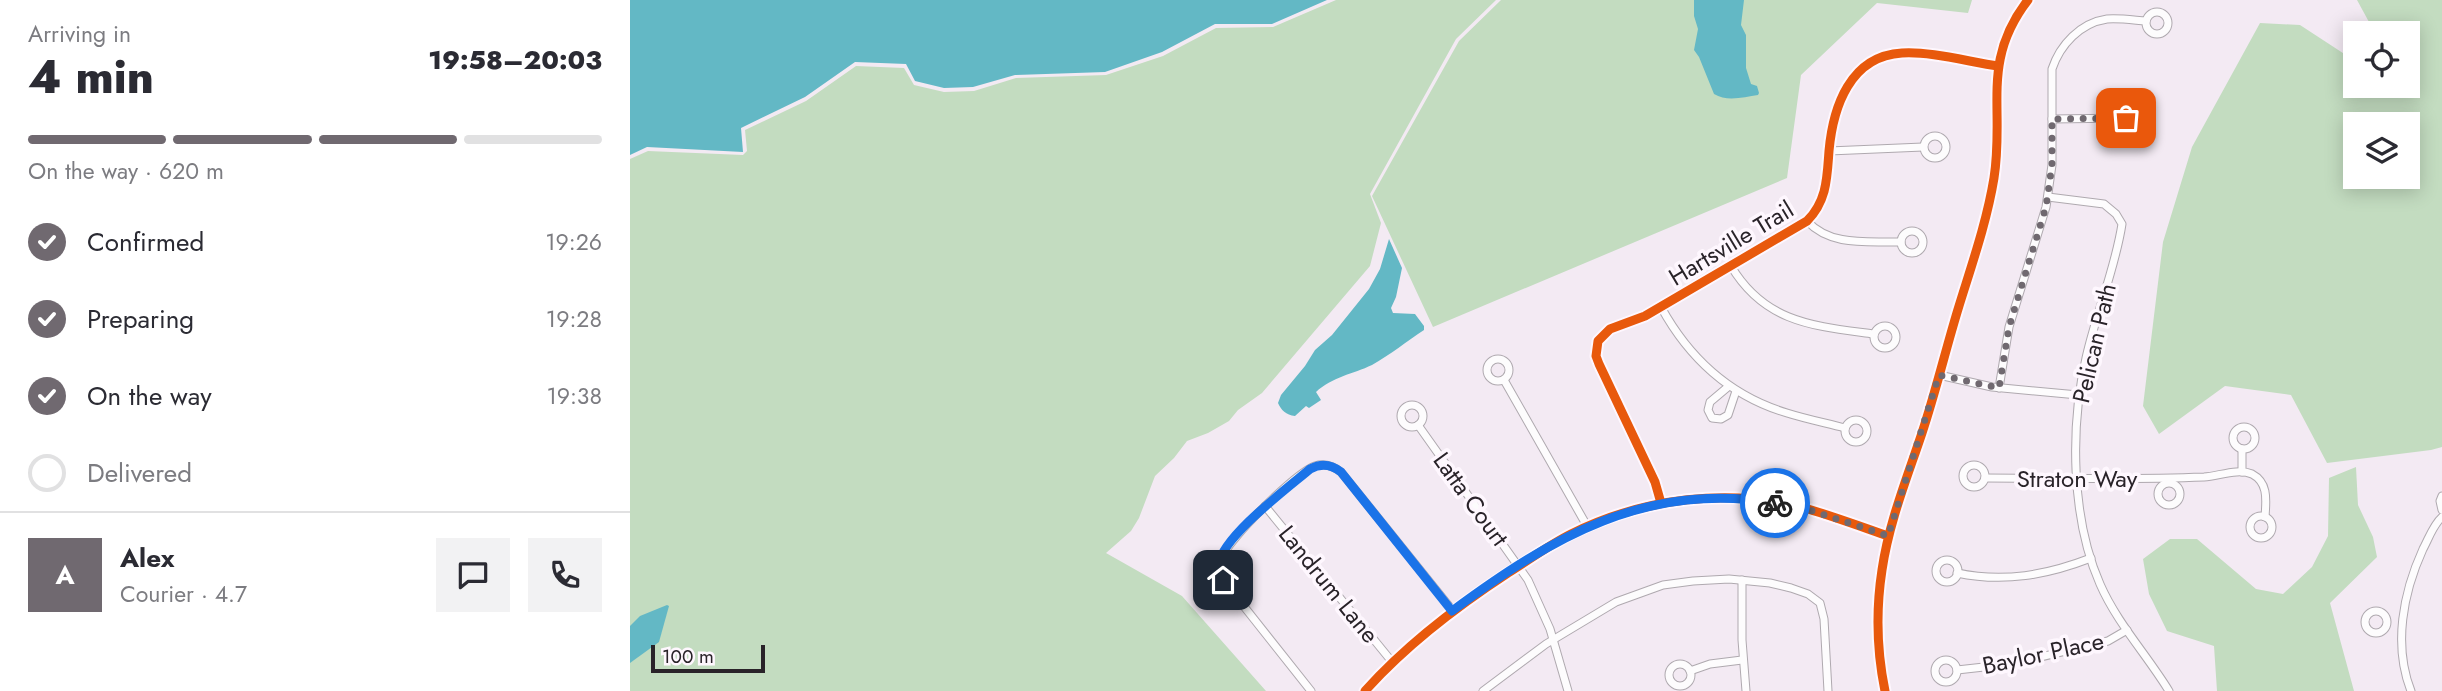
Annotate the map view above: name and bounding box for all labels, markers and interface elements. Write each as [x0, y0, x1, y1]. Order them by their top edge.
text: Arriving in [28, 17, 131, 51]
map controls [2343, 21, 2420, 189]
button: locate [2343, 21, 2420, 98]
text: 19:58–20:03 [428, 41, 602, 79]
text: 4 min [28, 44, 154, 110]
pin [2096, 88, 2156, 148]
icon: bag [2107, 99, 2145, 137]
button: layers [2343, 112, 2420, 189]
text: On the way · 620 m [28, 154, 224, 188]
street label: Hartsville Trail [1662, 192, 1800, 294]
icon: check [28, 223, 66, 261]
text: Confirmed [87, 223, 204, 261]
text: 19:26 [545, 225, 602, 259]
street label: Pelican Path [2063, 280, 2125, 406]
icon: check [28, 300, 66, 338]
text: Preparing [87, 300, 194, 338]
text: 19:28 [546, 302, 602, 336]
icon: check [28, 377, 66, 415]
text: On the way [87, 377, 212, 415]
text: 19:38 [546, 379, 602, 413]
street label: Latta Court [1425, 445, 1517, 553]
text: Delivered [87, 454, 192, 492]
street label: Straton Way [2017, 461, 2138, 496]
courier [1740, 468, 1810, 538]
icon: bike [1756, 484, 1794, 522]
street label: Landrum Lane [1271, 518, 1387, 650]
button: chat [436, 538, 510, 612]
button: phone [528, 538, 602, 612]
text: Alex [120, 539, 174, 577]
pin [1193, 550, 1253, 610]
text: A [55, 556, 75, 594]
icon: home [1204, 561, 1242, 599]
text: Courier · 4.7 [120, 577, 247, 611]
street label: Baylor Place [1979, 623, 2107, 683]
scale bar [651, 642, 765, 674]
text: 100 m [662, 643, 714, 670]

